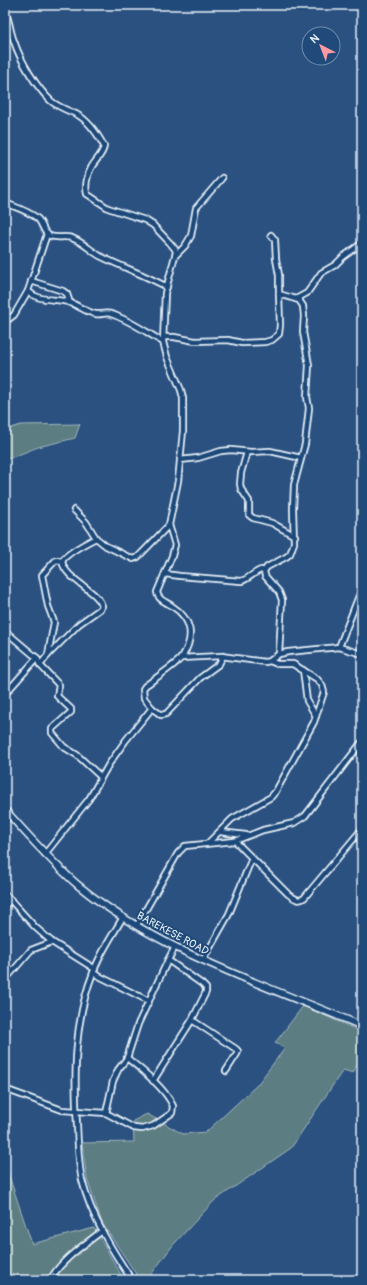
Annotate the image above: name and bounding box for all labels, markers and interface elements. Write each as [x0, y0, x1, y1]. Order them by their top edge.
north arrow [301, 26, 341, 66]
text: N [308, 31, 322, 46]
street label: BAREKESE ROAD [135, 909, 211, 958]

